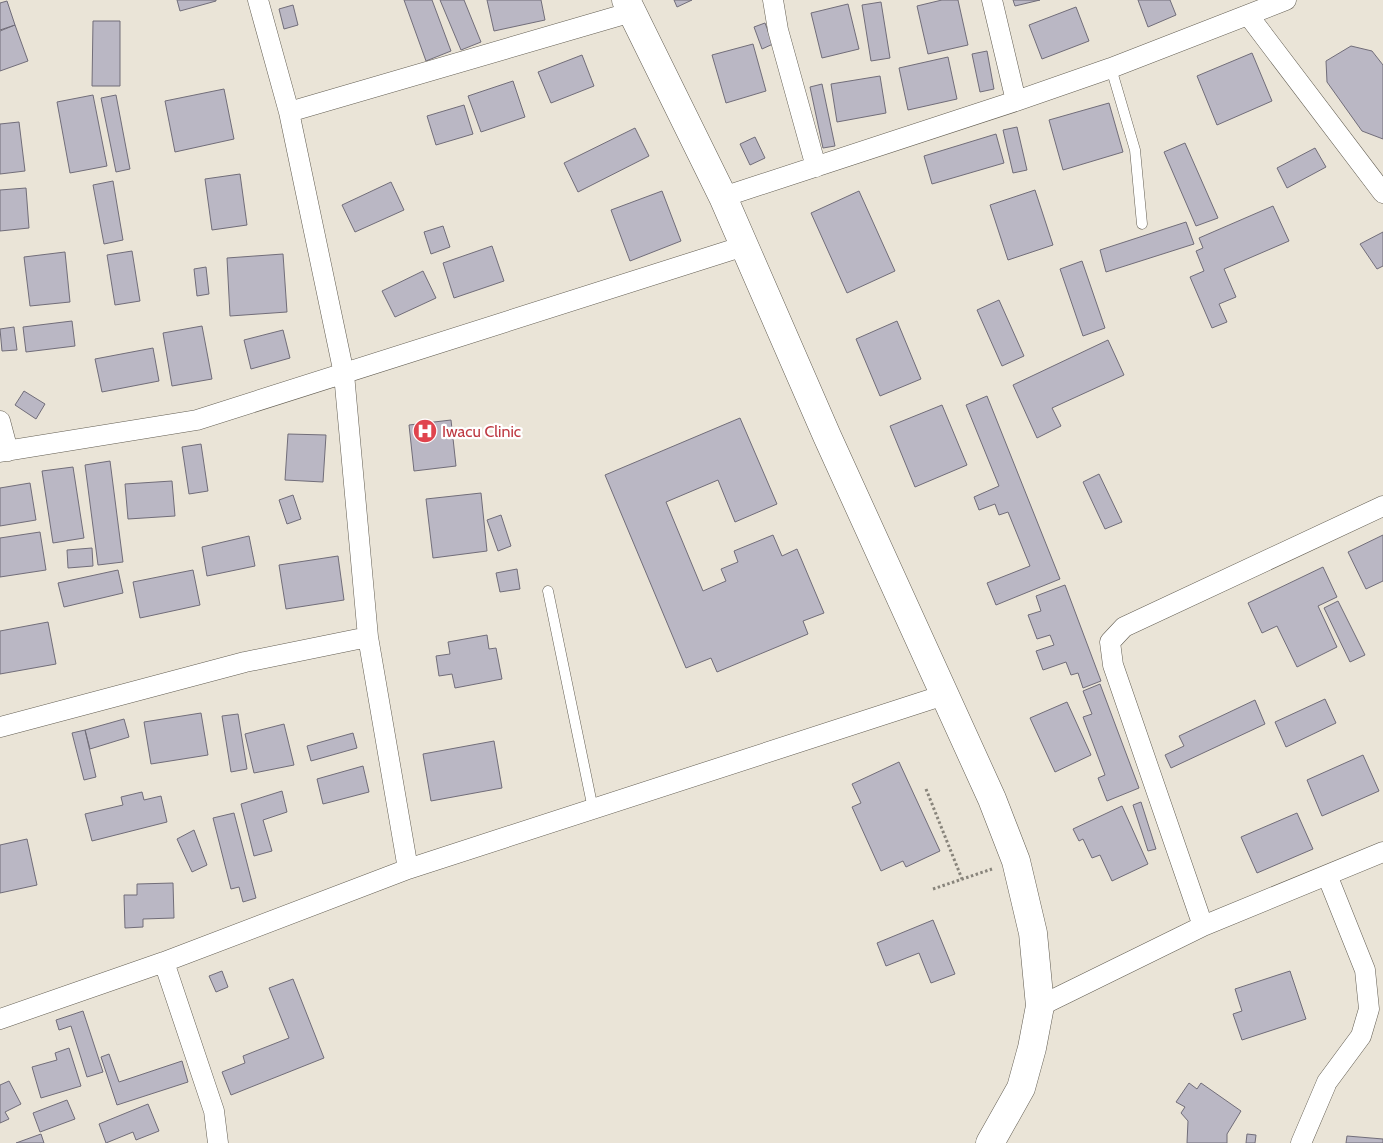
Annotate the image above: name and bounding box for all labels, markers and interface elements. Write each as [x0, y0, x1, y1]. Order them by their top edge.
hospital icon: Iwacu Clinic [412, 418, 438, 444]
place label: Iwacu Clinic [442, 422, 521, 441]

